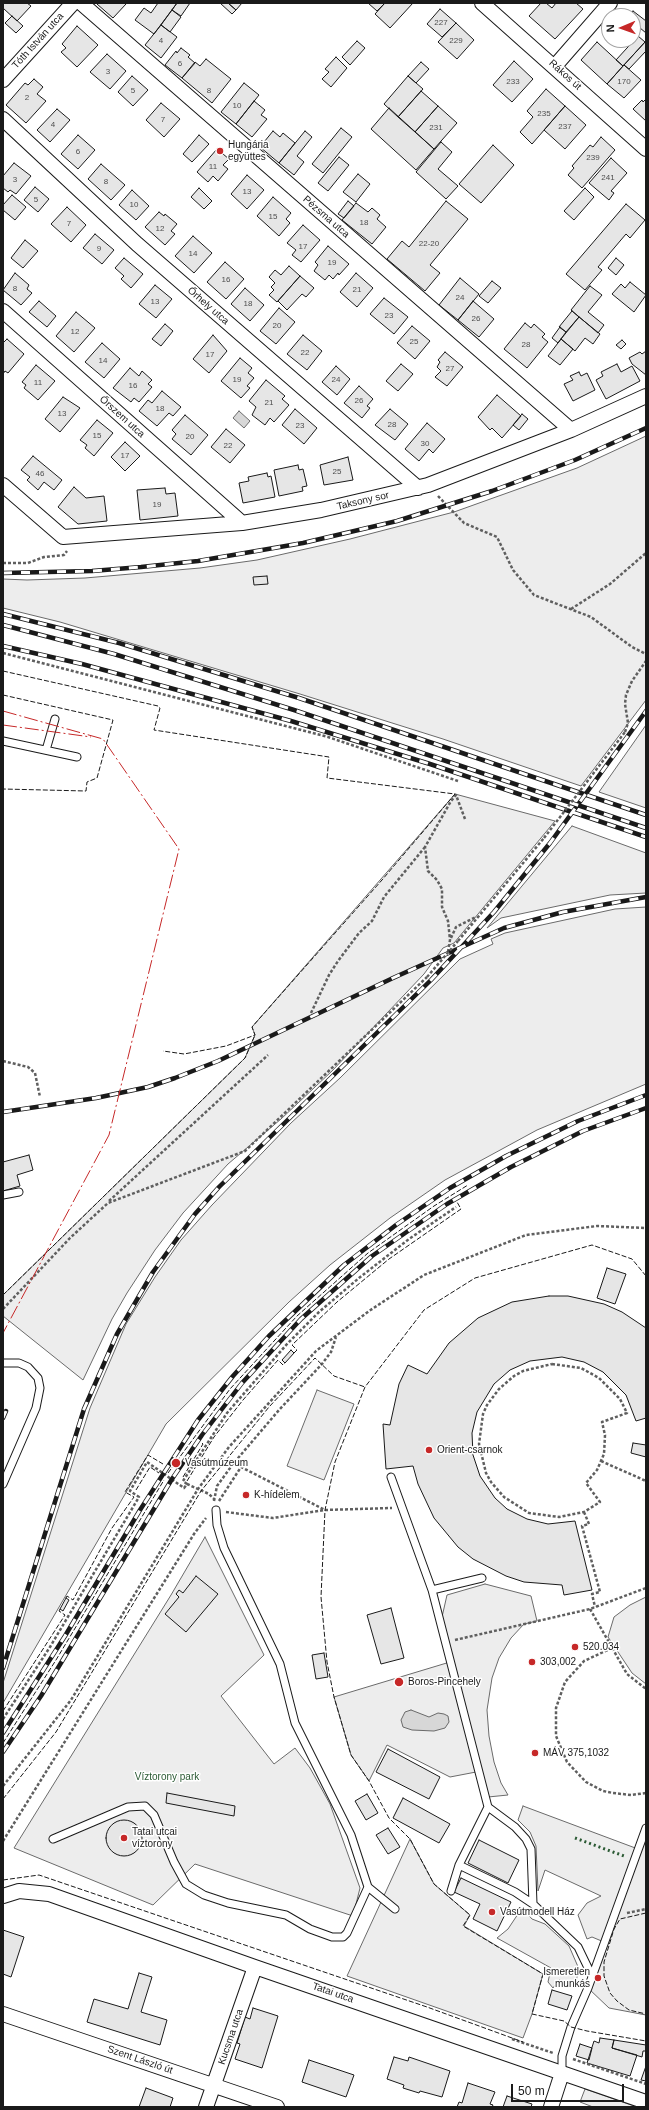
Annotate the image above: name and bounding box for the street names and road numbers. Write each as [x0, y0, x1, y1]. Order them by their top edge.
street label: Tóth István utca [10, 11, 66, 71]
street label: Rákos út [546, 57, 584, 93]
street label: Pézsma utca [300, 194, 352, 240]
street label: Őrhely utca [185, 285, 231, 327]
street label: Őrszem utca [97, 394, 147, 440]
street label: Taksony sor [336, 489, 390, 513]
street label: Tatai utca [311, 1980, 355, 2006]
street label: Kucsma utca [216, 2008, 246, 2066]
street label: Szent László út [106, 2043, 174, 2077]

